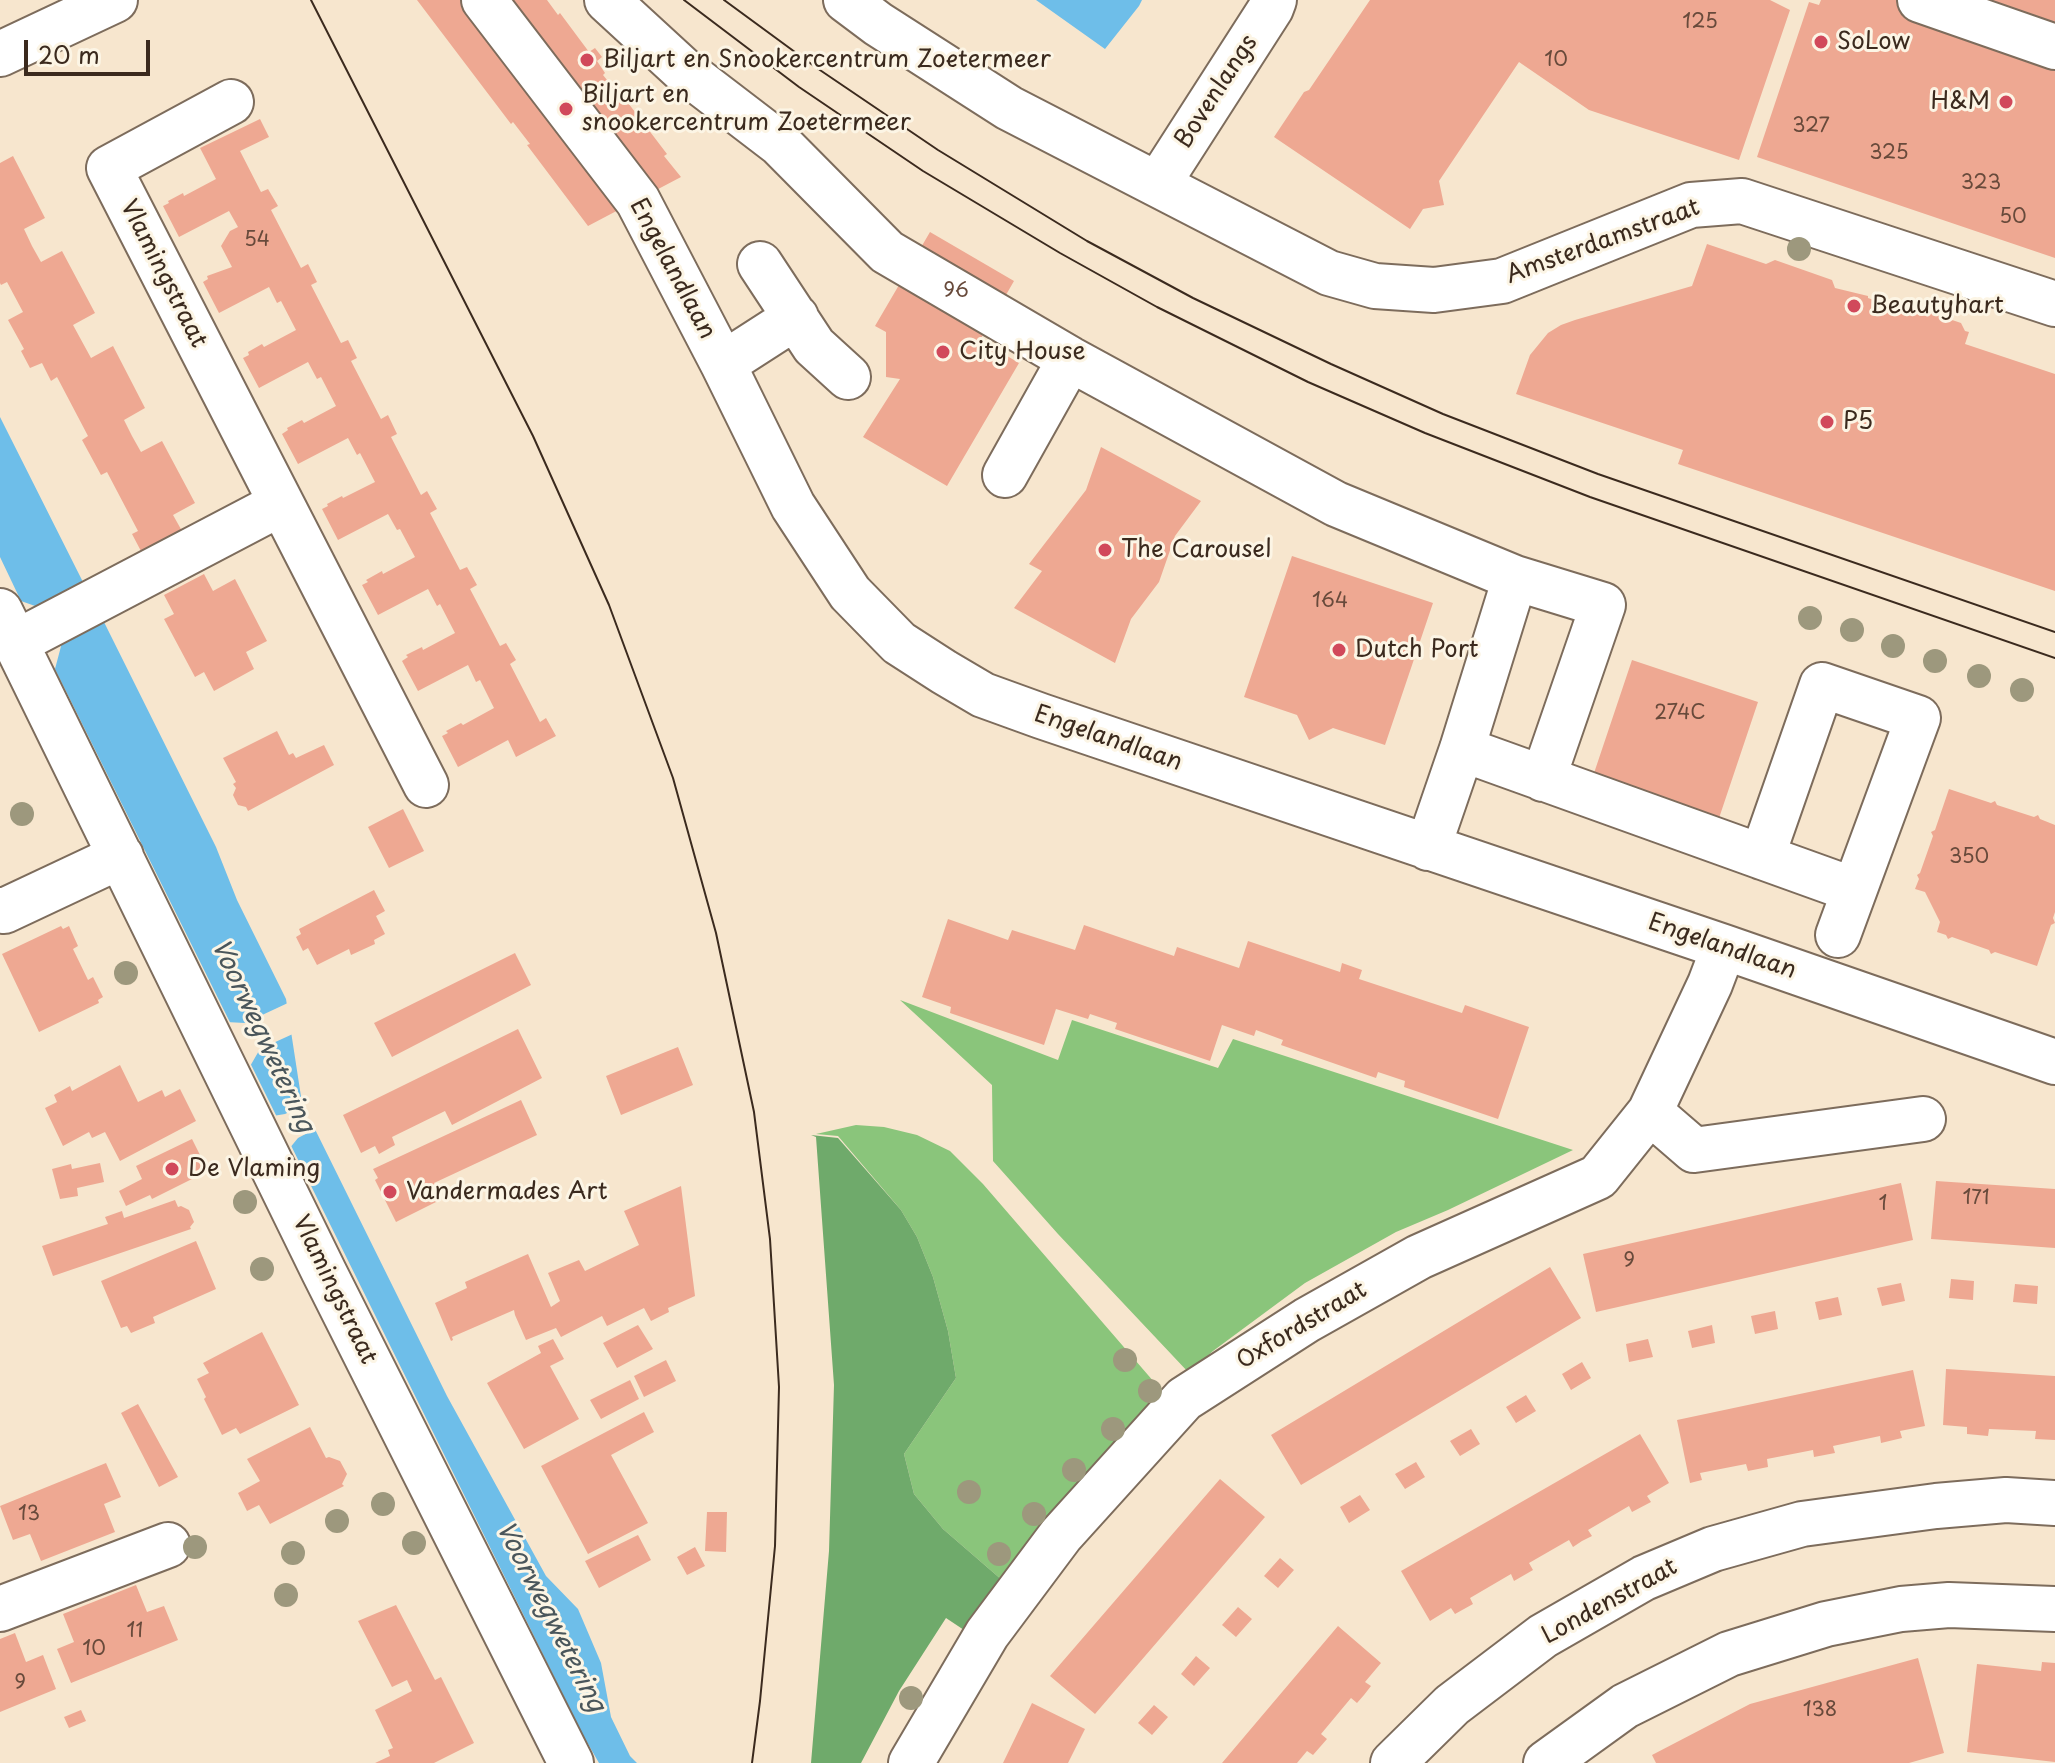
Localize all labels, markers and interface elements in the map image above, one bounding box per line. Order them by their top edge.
house number: 125 [1682,10,1718,34]
scale bar [28,24,154,74]
place label: SoLow [1837,28,1910,56]
street label: Bovenlangs [1170,30,1264,154]
marker: SoLow [1812,33,1830,51]
text: 20 m [38,36,100,72]
place label: Biljart en Snookercentrum Zoetermeer [603,46,1051,74]
house number: 10 [1544,48,1568,72]
marker: Biljart en Snookercentrum Zoetermeer [578,51,596,69]
place label: Biljart en snookercentrum Zoetermeer [582,81,911,137]
place label: H&M [1931,88,1990,116]
marker: H&M [1997,93,2015,111]
marker: Biljart en snookercentrum Zoetermeer [557,100,575,118]
house number: 327 [1792,114,1830,138]
house number: 325 [1869,141,1909,165]
house number: 323 [1961,171,2001,195]
street label: Engelandlaan [623,194,721,344]
street label: Amsterdamstraat [1502,194,1704,290]
street label: Vlamingstraat [113,195,213,353]
house number: 50 [1999,205,2027,229]
house number: 54 [244,228,270,252]
house number: 96 [943,279,969,303]
place label: Beautyhart [1870,292,2004,320]
marker: Beautyhart [1845,297,1863,315]
place label: City House [959,338,1086,366]
marker: City House [934,343,952,361]
place label: P5 [1843,408,1873,436]
marker: P5 [1818,413,1836,431]
place label: The Carousel [1121,536,1271,564]
marker: The Carousel [1096,541,1114,559]
house number: 164 [1312,589,1348,613]
place label: Dutch Port [1355,636,1479,664]
marker: Dutch Port [1330,641,1348,659]
street label: Engelandlaan [1030,700,1186,778]
house number: 274C [1654,701,1706,725]
house number: 350 [1949,845,1989,869]
street label: Engelandlaan [1644,908,1800,986]
water label: Voorwegwetering [204,934,320,1138]
place label: De Vlaming [188,1155,320,1183]
marker: De Vlaming [163,1160,181,1178]
place label: Vandermades Art [406,1178,608,1206]
marker: Vandermades Art [381,1183,399,1201]
house number: 171 [1962,1186,1990,1210]
house number: 1 [1879,1192,1887,1216]
street label: Vlamingstraat [285,1211,383,1369]
house number: 9 [1623,1249,1635,1273]
street label: Oxfordstraat [1232,1276,1372,1376]
house number: 13 [18,1502,40,1526]
water label: Voorwegwetering [489,1517,611,1717]
street label: Londenstraat [1537,1553,1683,1651]
house number: 11 [127,1619,143,1643]
house number: 10 [82,1637,106,1661]
house number: 9 [14,1671,26,1695]
house number: 138 [1803,1698,1837,1722]

